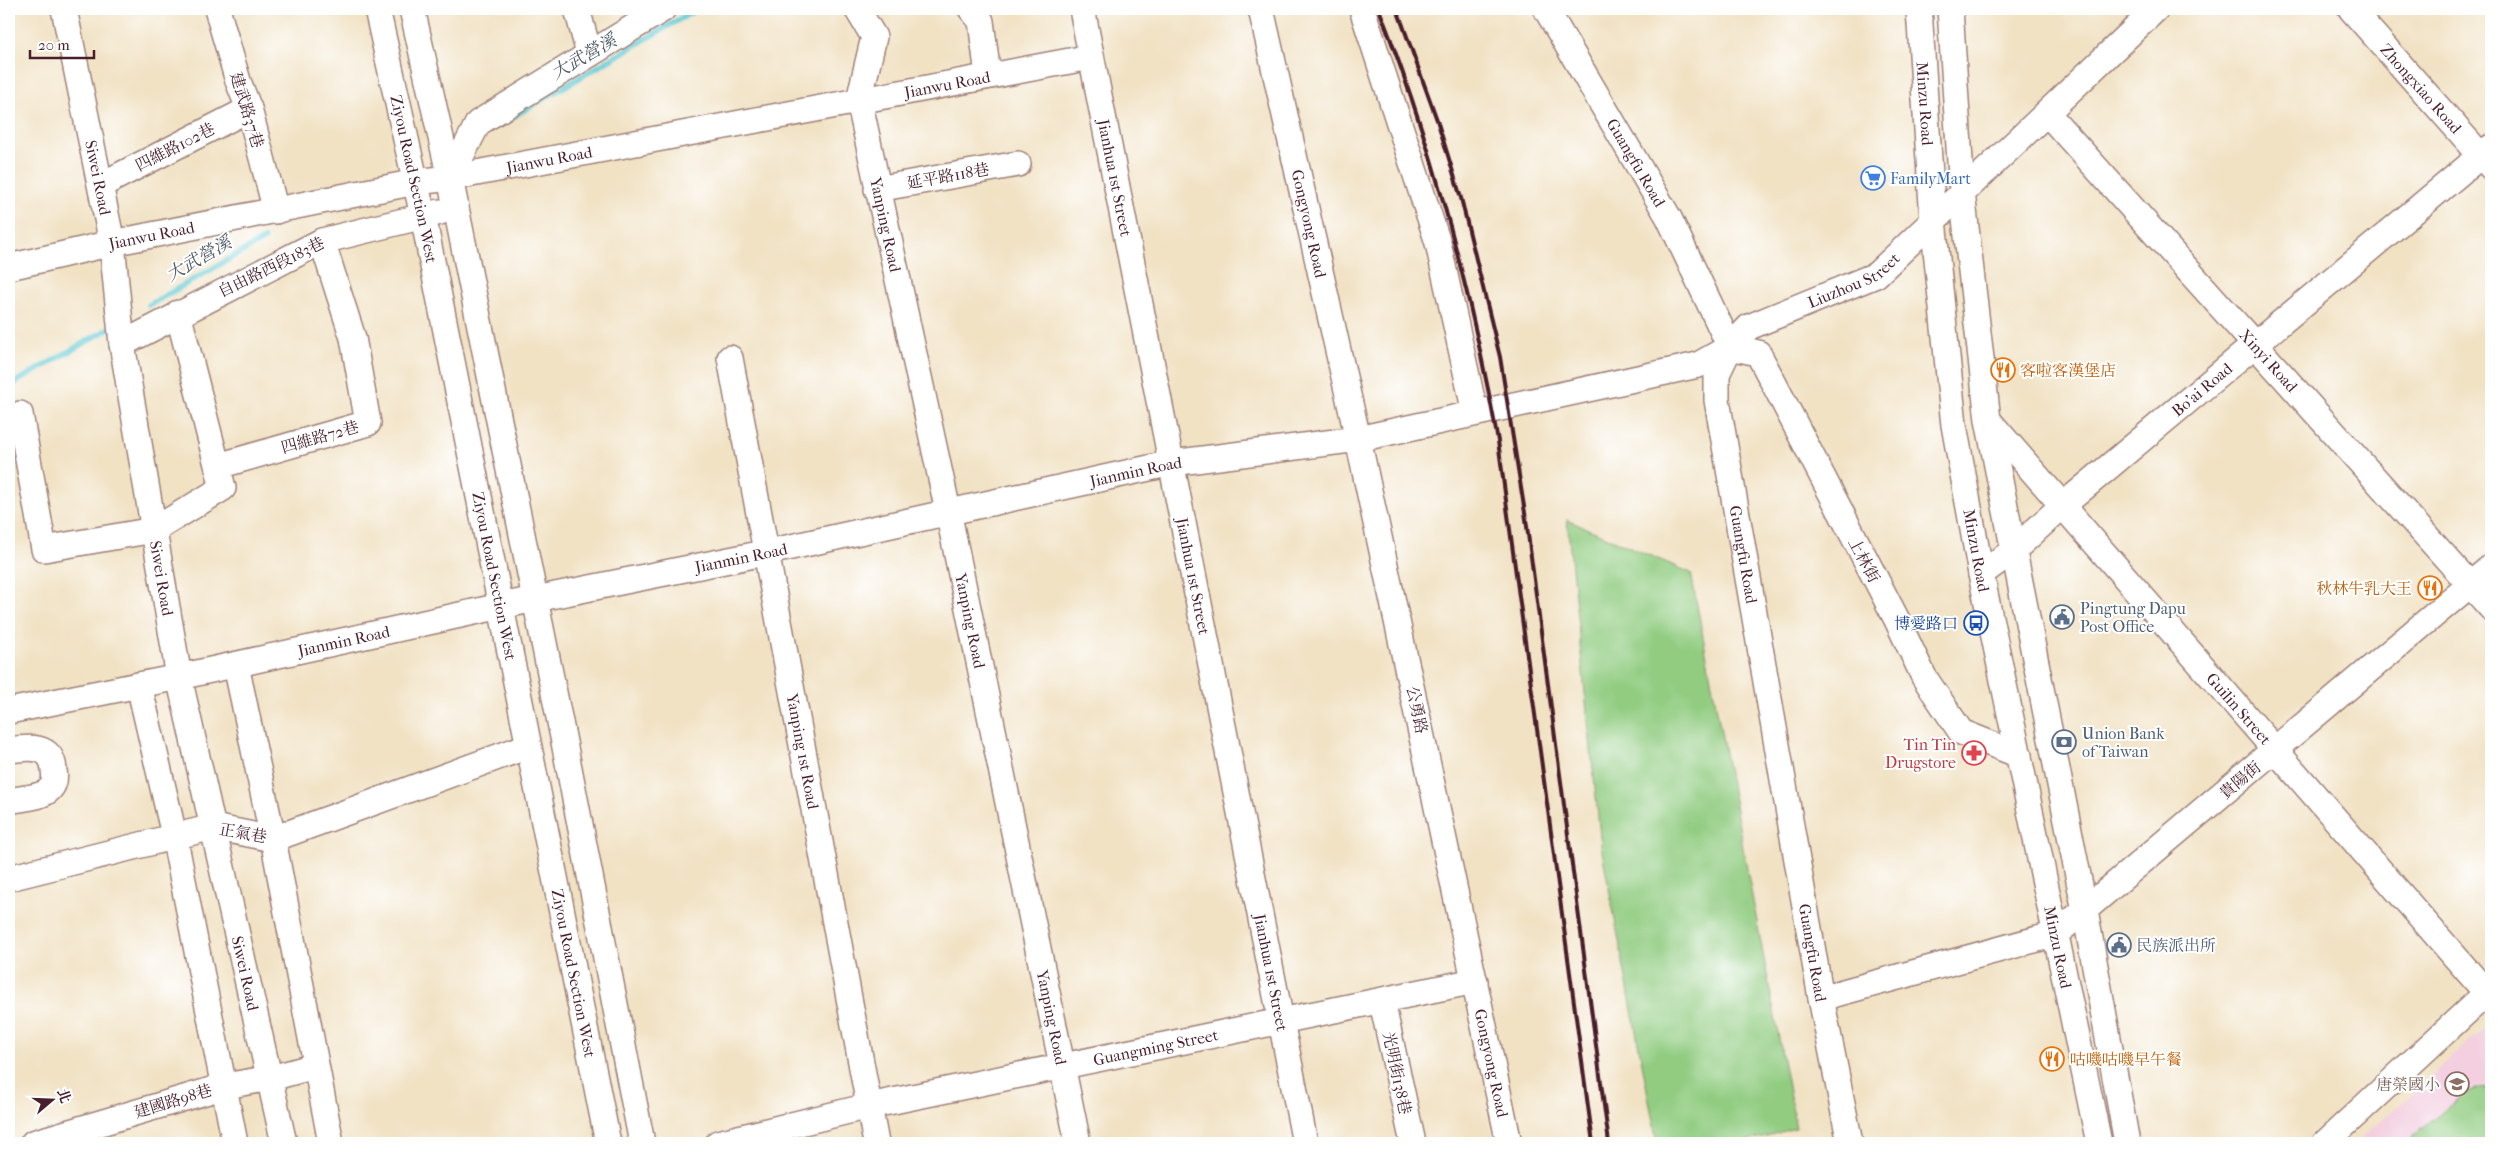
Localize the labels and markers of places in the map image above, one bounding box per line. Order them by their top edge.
supermarket icon: FamilyMart [1860,165,1886,191]
place label: FamilyMart [1890,169,1971,188]
restaurant icon: 客啦客漢堡店 [1990,357,2016,383]
place label: 客啦客漢堡店 [2020,361,2116,380]
restaurant icon: 秋林牛乳大王 [2417,575,2443,601]
place label: 秋林牛乳大王 [2316,579,2412,598]
place label: Pingtung Dapu Post Office [2080,599,2186,636]
public building icon: Pingtung Dapu Post Office [2049,604,2075,630]
bus stop icon: 博愛路口 [1963,610,1989,636]
place label: 博愛路口 [1894,614,1958,633]
place label: Union Bank of Taiwan [2082,724,2165,761]
bank icon: Union Bank of Taiwan [2051,729,2077,755]
place label: Tin Tin Drugstore [1885,735,1957,772]
pharmacy icon: Tin Tin Drugstore [1961,740,1987,766]
public building icon: 民族派出所 [2106,932,2132,958]
place label: 民族派出所 [2136,936,2216,955]
restaurant icon: 咕嘰咕嘰早午餐 [2039,1046,2065,1072]
place label: 咕嘰咕嘰早午餐 [2070,1050,2182,1069]
school or university icon: 唐榮國小 [2444,1071,2470,1097]
place label: 唐榮國小 [2376,1075,2440,1094]

